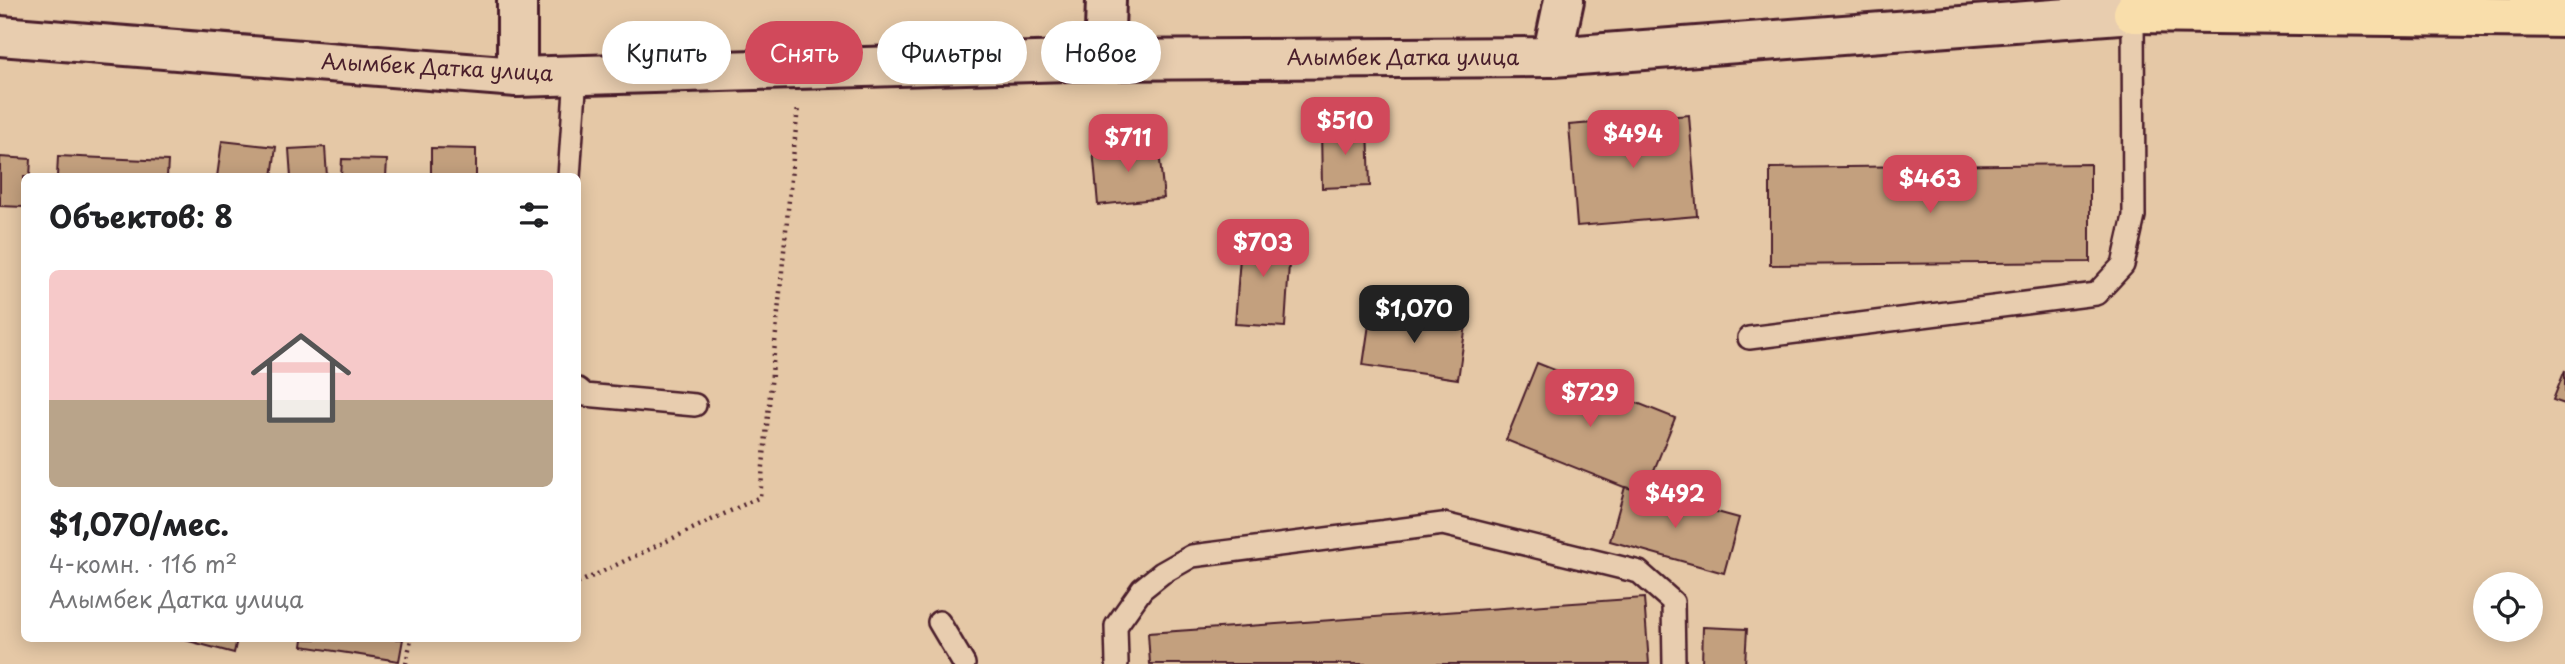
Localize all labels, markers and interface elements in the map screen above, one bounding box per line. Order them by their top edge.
chip: Купить [602,21,731,84]
chip: Снять [745,21,863,84]
chip: Фильтры [877,21,1027,84]
chip: Новое [1041,21,1161,84]
street label: Алымбек Датка улица [1287,40,1520,72]
street label: Алымбек Датка улица [320,44,555,88]
pin: $510 [1304,97,1386,157]
text: $510 [1317,102,1373,137]
pin: $494 [1592,110,1674,170]
pin: $711 [1087,114,1169,174]
text: $494 [1603,115,1663,150]
text: $711 [1105,119,1151,154]
pin: $463 [1889,156,1971,215]
text: $463 [1899,160,1961,195]
text: Объектов: 8 [49,193,233,238]
icon: filters [515,196,553,234]
pin: $703 [1222,219,1304,279]
text: $703 [1233,224,1293,259]
pin: $1,070 [1357,286,1471,345]
text: $1,070 [1375,290,1453,325]
icon: home [238,315,364,441]
pin: $729 [1549,370,1631,429]
text: $729 [1561,374,1619,409]
pin: $492 [1634,470,1716,530]
text: $492 [1645,475,1705,510]
text: $1,070/мес. [49,501,229,546]
text: 4-комн. · 116 m² [49,546,237,581]
map controls [2473,572,2543,642]
button: locate [2473,572,2543,642]
text: Алымбек Датка улица [49,581,303,616]

